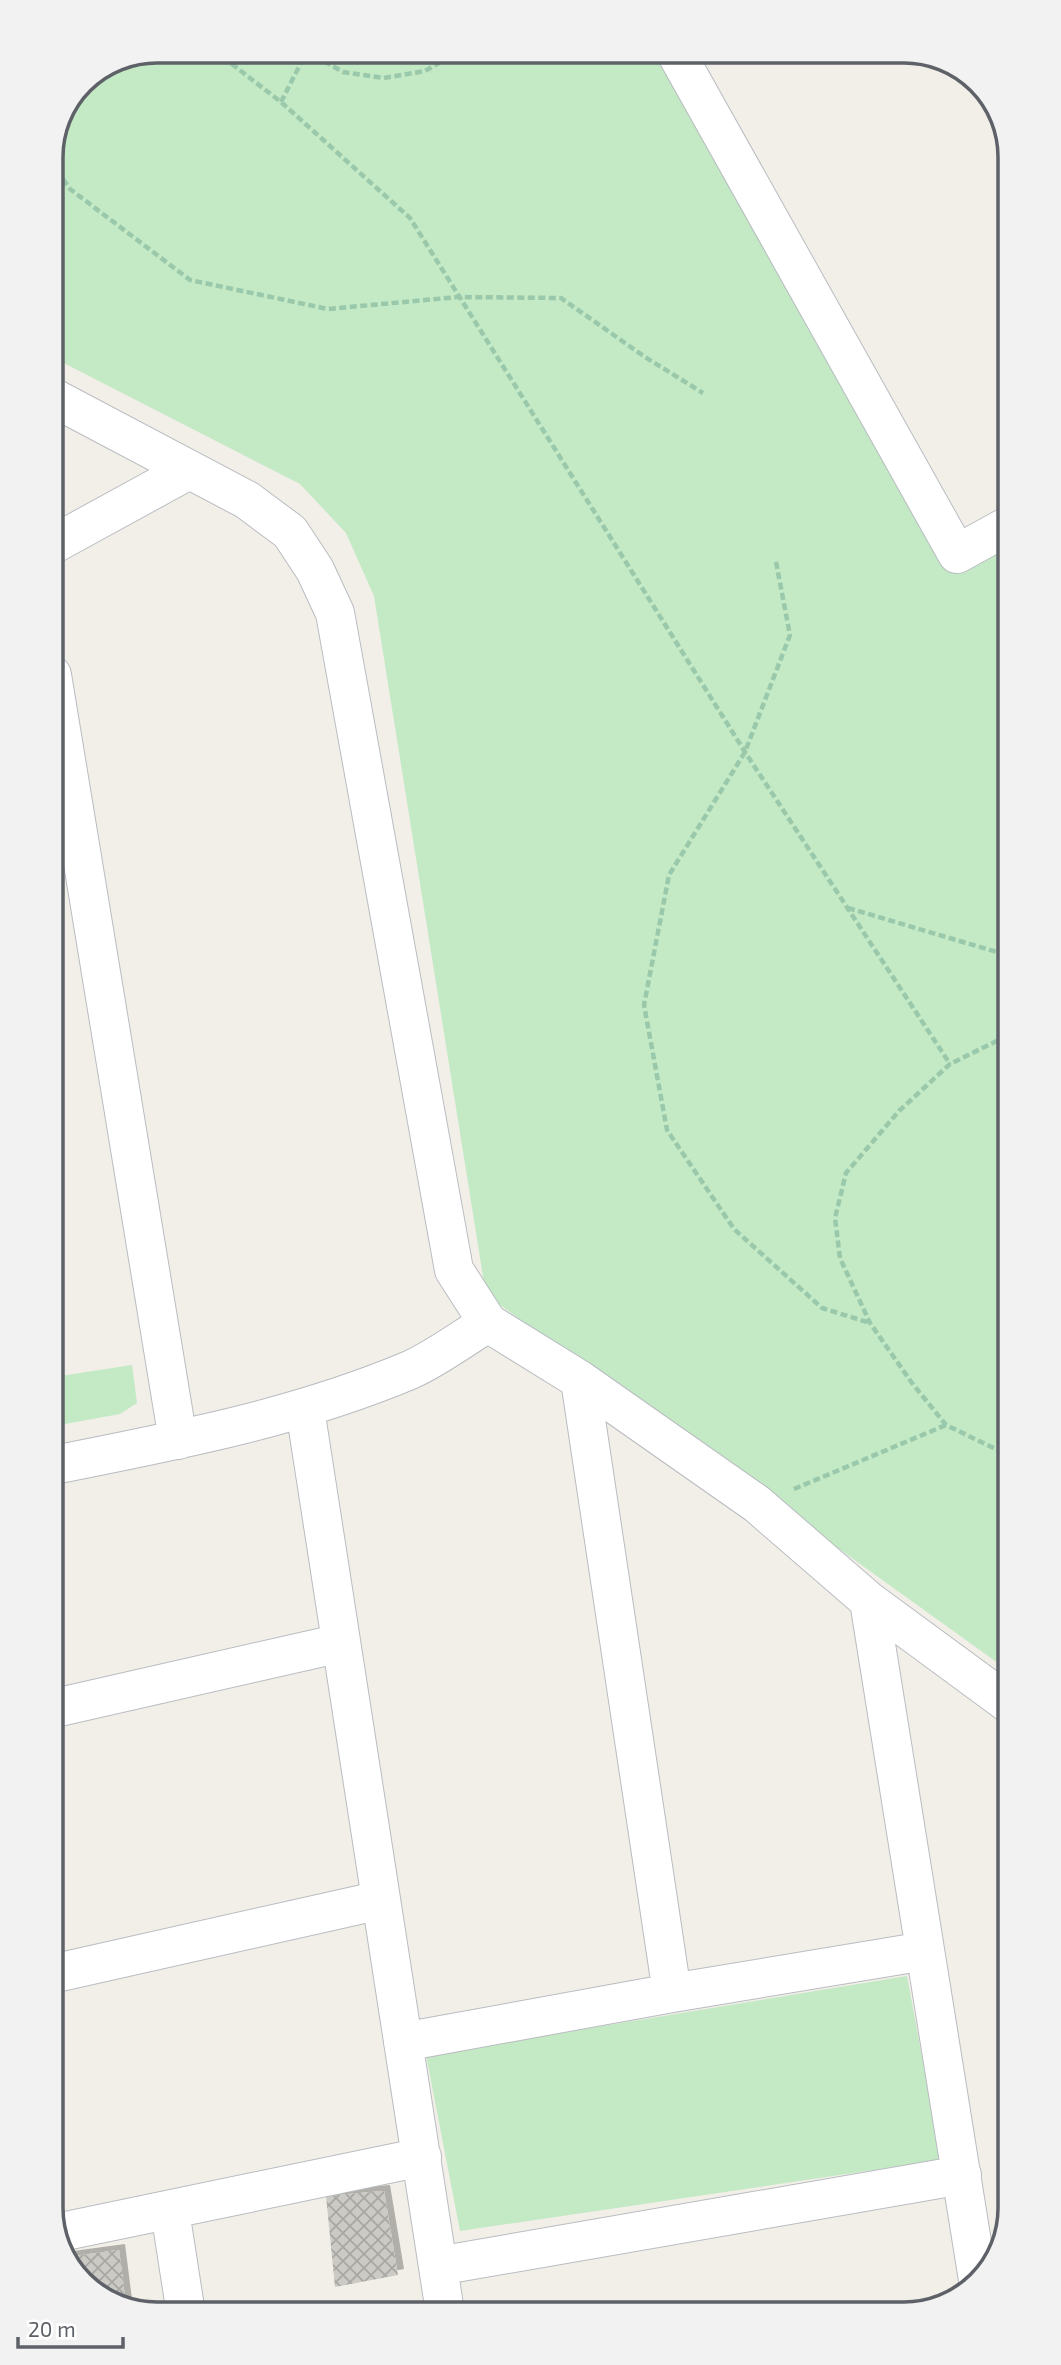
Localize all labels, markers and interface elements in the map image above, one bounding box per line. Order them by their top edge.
scale bar [18,2306,122,2350]
text: 20 m [28,2316,76,2341]

